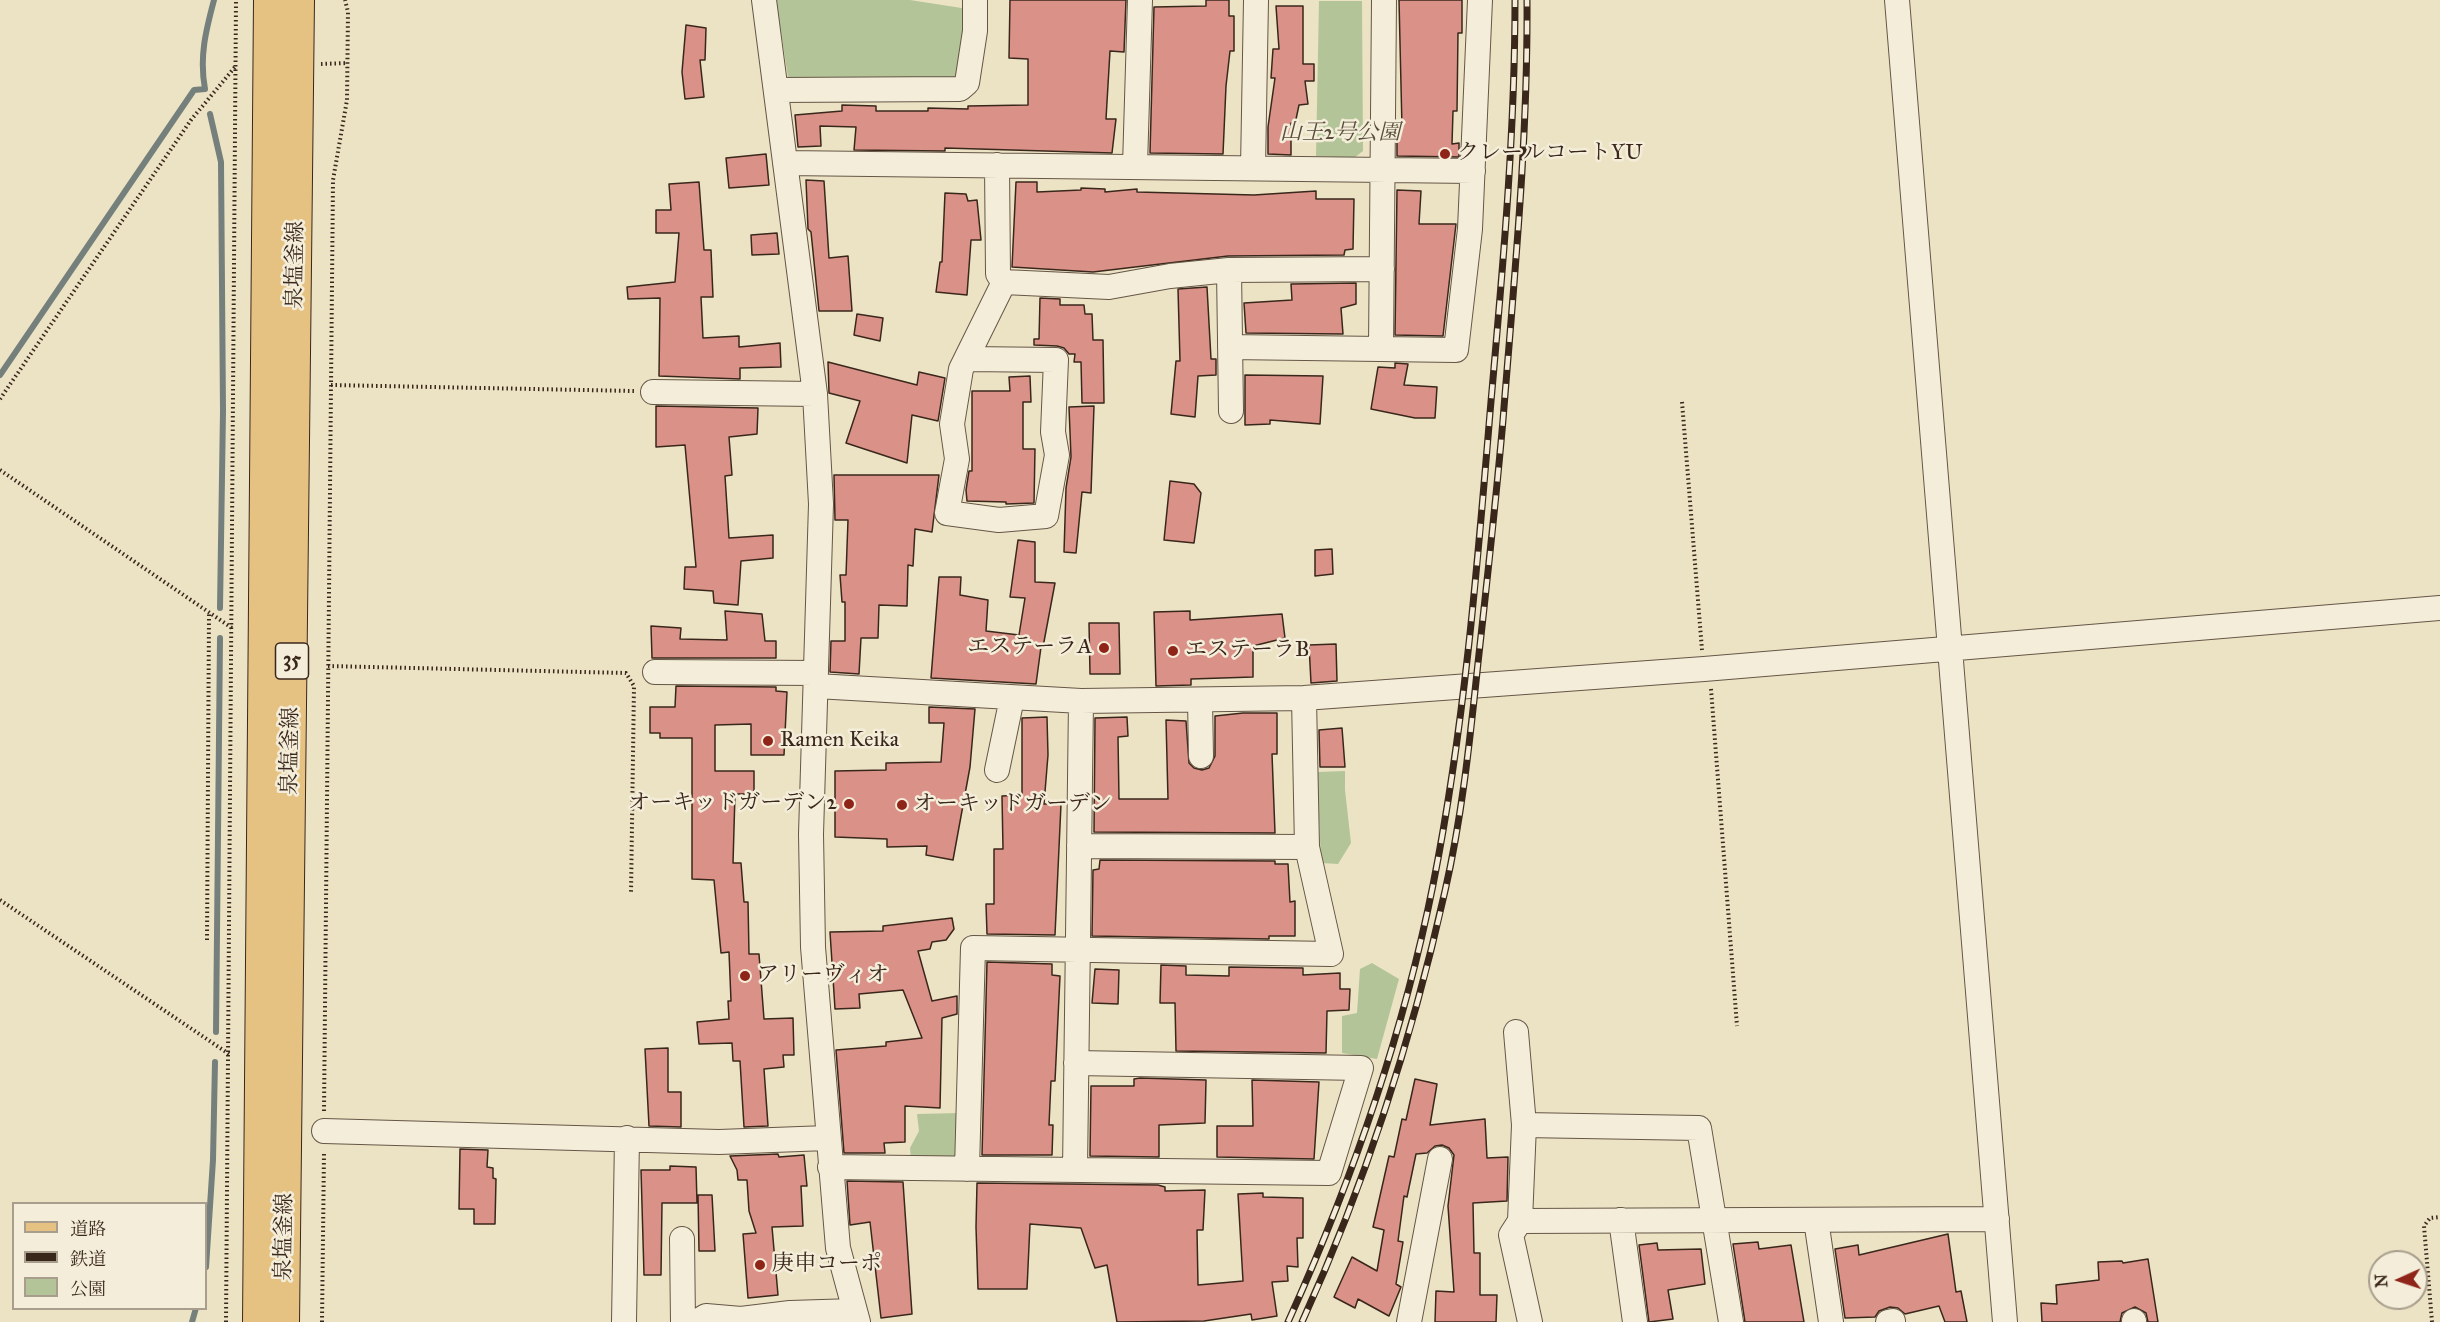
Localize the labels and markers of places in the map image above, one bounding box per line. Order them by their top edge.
place label: クレールコートYU [1457,141,1643,167]
marker: クレールコートYU [1438,147,1452,161]
place label: エステーラA [967,635,1092,661]
place label: エステーラB [1185,638,1310,664]
marker: エステーラA [1097,641,1111,655]
marker: エステーラB [1166,644,1180,658]
place label: Ramen Keika [780,728,899,754]
marker: Ramen Keika [761,734,775,748]
place label: オーキッドガーデン2 [628,791,837,817]
place label: オーキッドガーデン [914,792,1112,818]
marker: オーキッドガーデン2 [842,797,856,811]
marker: オーキッドガーデン [895,798,909,812]
place label: アリーヴィオ [757,963,889,989]
marker: アリーヴィオ [738,969,752,983]
place label: 庚申コーポ [772,1252,882,1278]
marker: 庚申コーポ [753,1258,767,1272]

